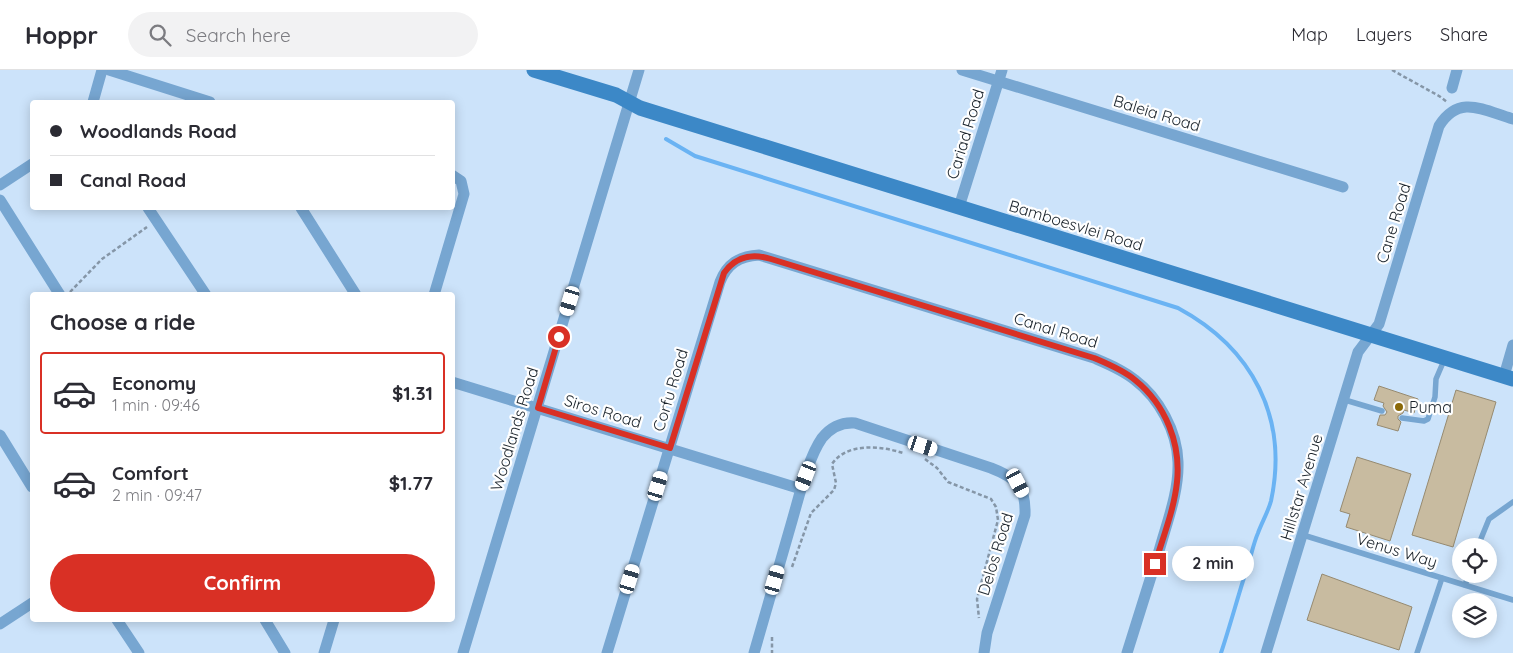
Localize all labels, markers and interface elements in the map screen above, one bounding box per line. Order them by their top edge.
search box [128,12,478,57]
text: Hoppr [25,20,98,50]
icon: search [146,21,174,49]
text: Search here [186,23,291,47]
text: Map [1291,23,1328,46]
text: Layers [1356,23,1412,46]
text: Share [1440,23,1488,46]
street label: Cariad Road [942,87,988,181]
street label: Baleia Road [1111,90,1203,136]
text: Woodlands Road [80,119,237,143]
text: Canal Road [80,168,186,192]
street label: Cane Road [1371,181,1415,265]
street label: Bamboesvlei Road [1007,195,1145,255]
car [558,284,581,318]
text: Choose a ride [50,308,195,336]
street label: Canal Road [1012,308,1100,352]
route start [548,326,570,348]
street label: Corfu Road [648,346,692,434]
street label: Woodlands Road [486,365,542,493]
icon: car [52,371,97,416]
text: Economy [112,371,196,395]
text: $1.31 [392,381,433,405]
street label: Siros Road [562,390,644,432]
text: 1 min · 09:46 [112,395,200,415]
place label: Puma [1409,397,1452,417]
marker: Puma [1393,401,1405,413]
street label: Hillstar Avenue [1275,431,1327,543]
car [906,434,939,458]
car [793,459,818,493]
icon: car [52,461,97,506]
text: Comfort [112,461,189,485]
car [1004,466,1031,500]
car [646,469,669,503]
text: $1.77 [389,471,433,495]
text: 2 min · 09:47 [112,485,202,505]
street label: Delos Road [973,510,1017,598]
street label: Venus Way [1354,528,1440,572]
map controls [1452,538,1497,638]
button: locate [1452,538,1497,583]
callout: 2 min [1172,546,1255,582]
route end [1144,553,1166,575]
text: 2 min [1192,553,1234,573]
button: Confirm [50,554,435,612]
car [618,562,641,596]
car [763,564,786,596]
button: layers [1452,593,1497,638]

